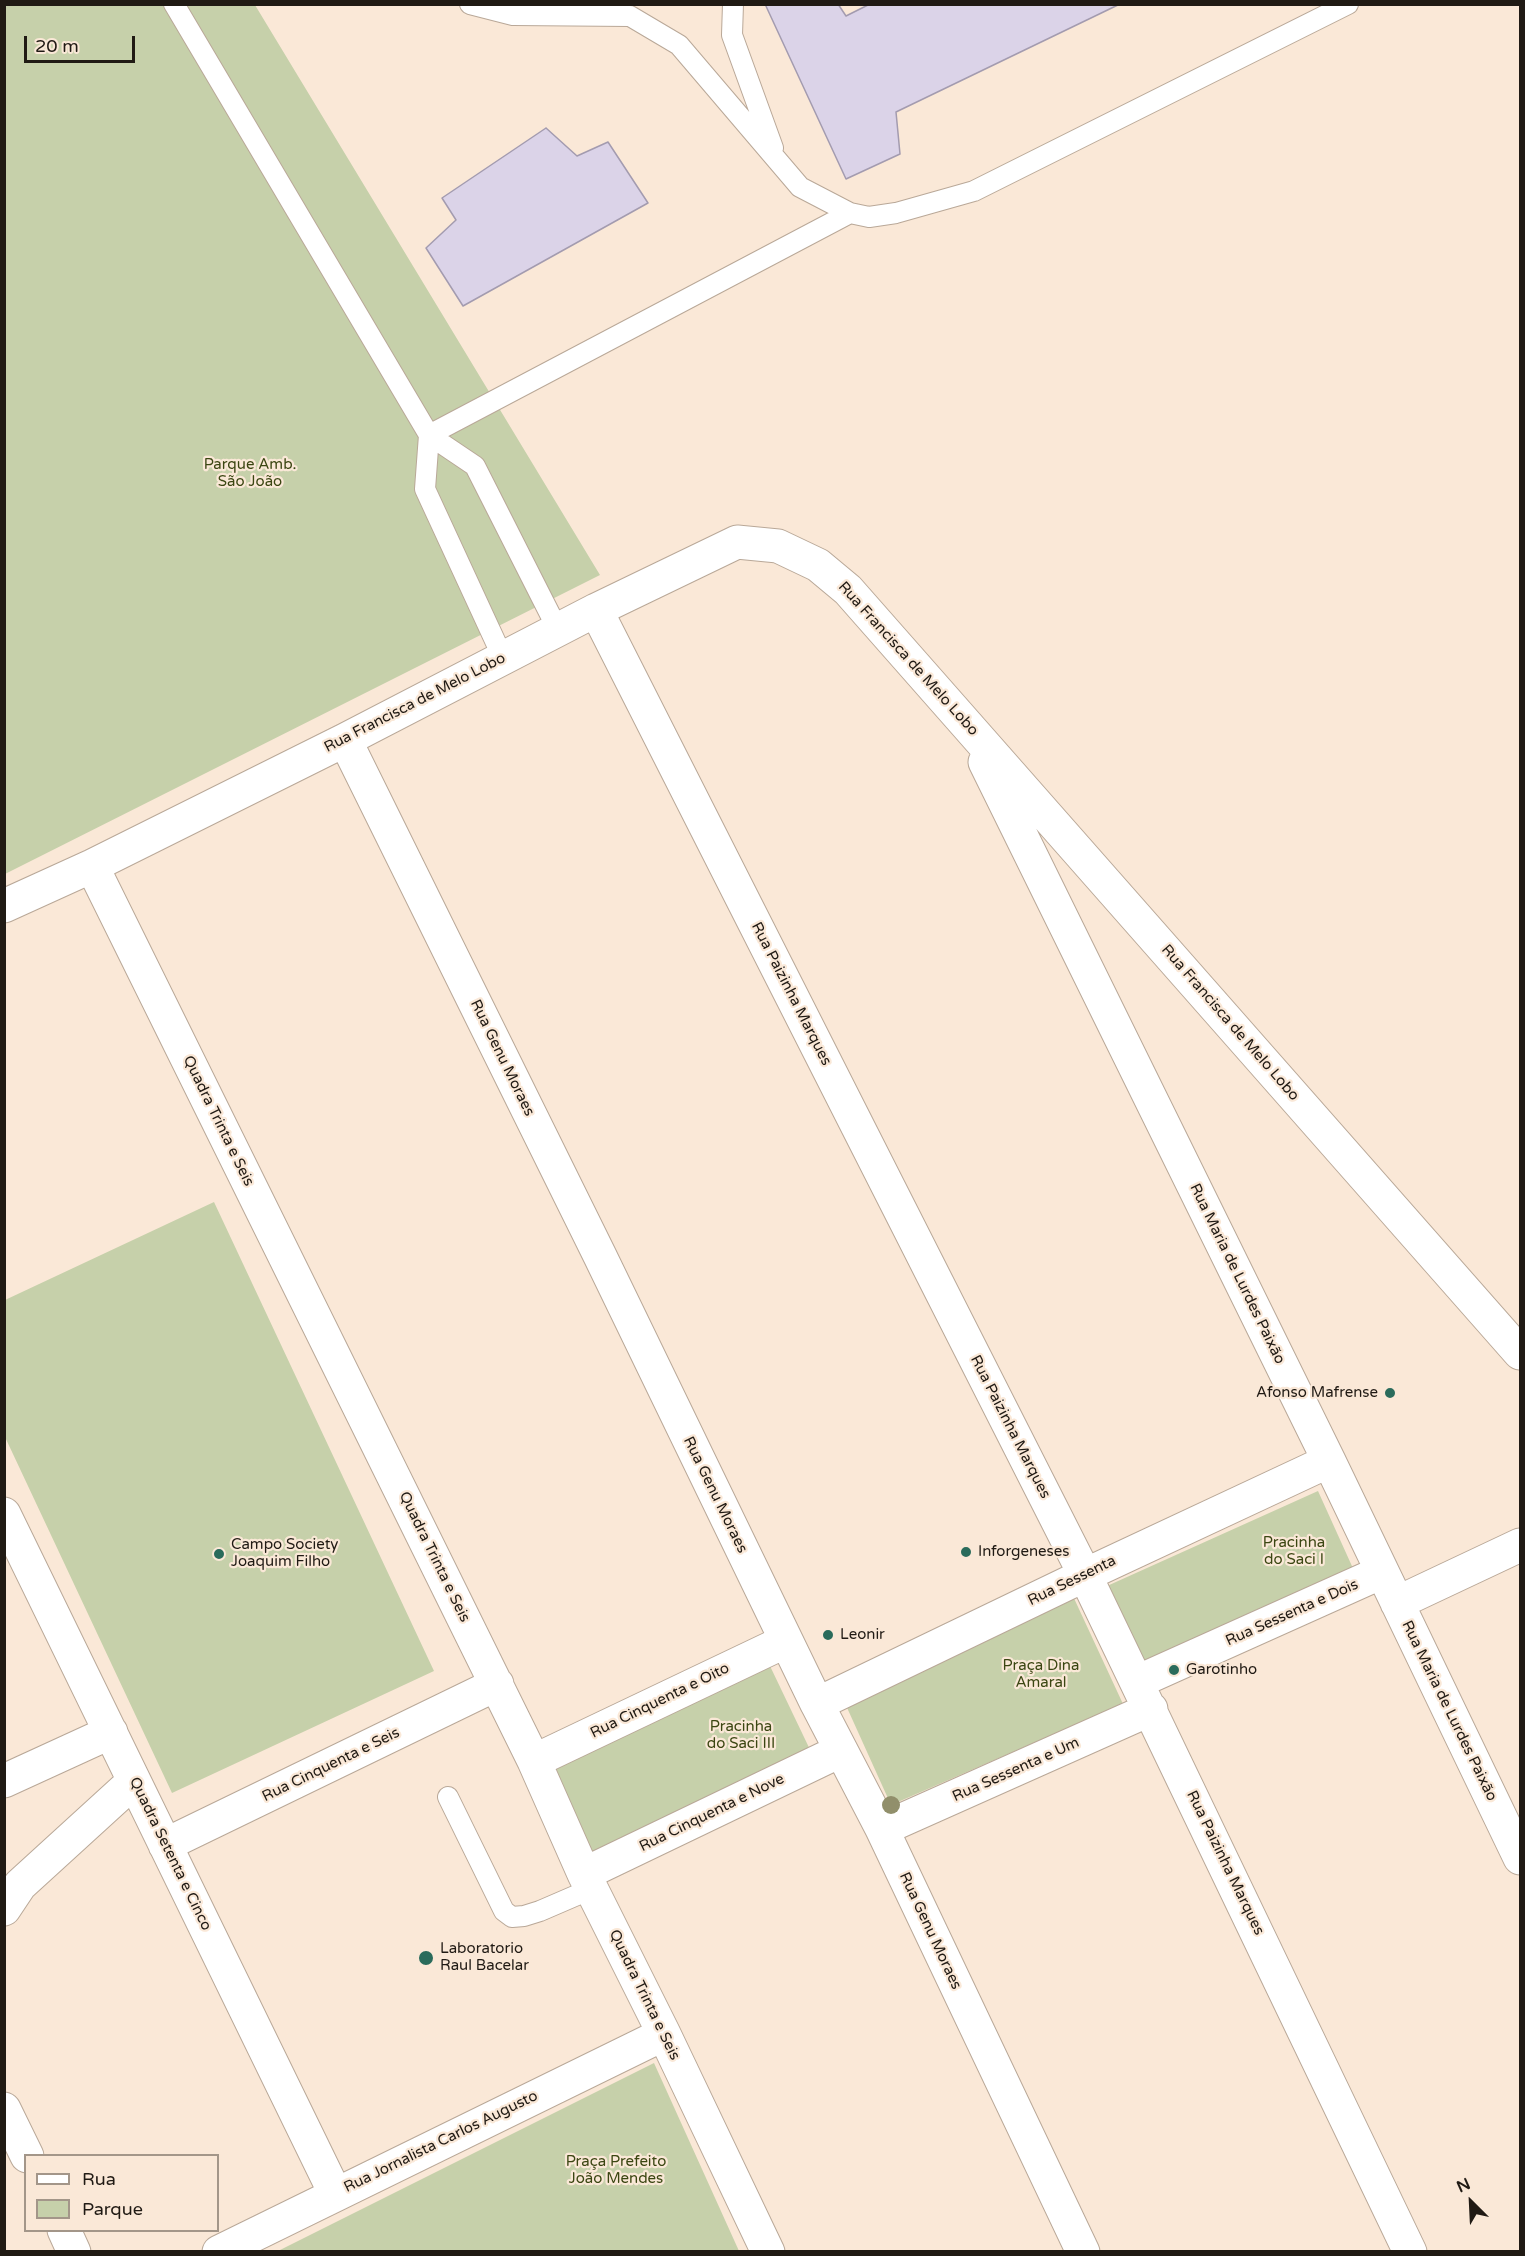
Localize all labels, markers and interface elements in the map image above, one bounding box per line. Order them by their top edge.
scale bar [27,24,138,62]
text: 20 m [35,35,79,57]
park label: Parque Amb. São João [204,456,296,491]
street label: Rua Francisca de Melo Lobo [834,578,982,740]
street label: Rua Francisca de Melo Lobo [321,649,509,757]
street label: Rua Paizinha Marques [747,919,835,1069]
street label: Rua Francisca de Melo Lobo [1157,941,1303,1105]
street label: Rua Genu Moraes [466,997,538,1119]
street label: Quadra Trinta e Seis [179,1053,257,1189]
street label: Rua Maria de Lurdes Paixão [1185,1181,1289,1367]
street label: Rua Paizinha Marques [966,1352,1054,1502]
place label: Afonso Mafrense [1256,1384,1378,1402]
marker: Afonso Mafrense [1383,1386,1397,1400]
street label: Rua Genu Moraes [679,1434,751,1556]
street label: Quadra Trinta e Seis [395,1489,473,1625]
park label: Pracinha do Saci I [1263,1534,1325,1569]
place label: Campo Society Joaquim Filho [231,1536,338,1571]
place label: Inforgeneses [978,1543,1069,1561]
marker: Inforgeneses [959,1545,973,1559]
marker: Campo Society Joaquim Filho [212,1547,226,1561]
street label: Rua Sessenta [1025,1552,1119,1610]
street label: Rua Sessenta e Dois [1223,1576,1361,1650]
street label: Rua Maria de Lurdes Paixão [1397,1618,1501,1804]
place label: Leonir [840,1626,885,1644]
marker: Leonir [821,1628,835,1642]
park label: Praça Dina Amaral [1003,1657,1079,1692]
street label: Rua Cinquenta e Oito [588,1659,732,1743]
place label: Garotinho [1186,1661,1257,1679]
marker: Garotinho [1167,1663,1181,1677]
park label: Pracinha do Saci III [707,1718,775,1753]
street label: Rua Cinquenta e Seis [259,1724,403,1806]
street label: Rua Sessenta e Um [950,1734,1082,1806]
street label: Rua Cinquenta e Nove [637,1770,787,1856]
street label: Quadra Setenta e Cinco [125,1774,215,1934]
street label: Rua Paizinha Marques [1182,1788,1268,1938]
street label: Rua Genu Moraes [895,1869,965,1993]
street label: Quadra Trinta e Seis [605,1927,683,2063]
place label: Laboratorio Raul Bacelar [440,1940,529,1975]
marker: Laboratorio Raul Bacelar [417,1949,435,1967]
street label: Rua Jornalista Carlos Augusto [341,2087,541,2197]
park label: Praça Prefeito João Mendes [566,2153,666,2188]
legend [24,2154,219,2232]
text: Rua [82,2168,116,2190]
north arrow [1441,2172,1501,2232]
text: N [1454,2174,1474,2197]
text: Parque [82,2198,143,2220]

